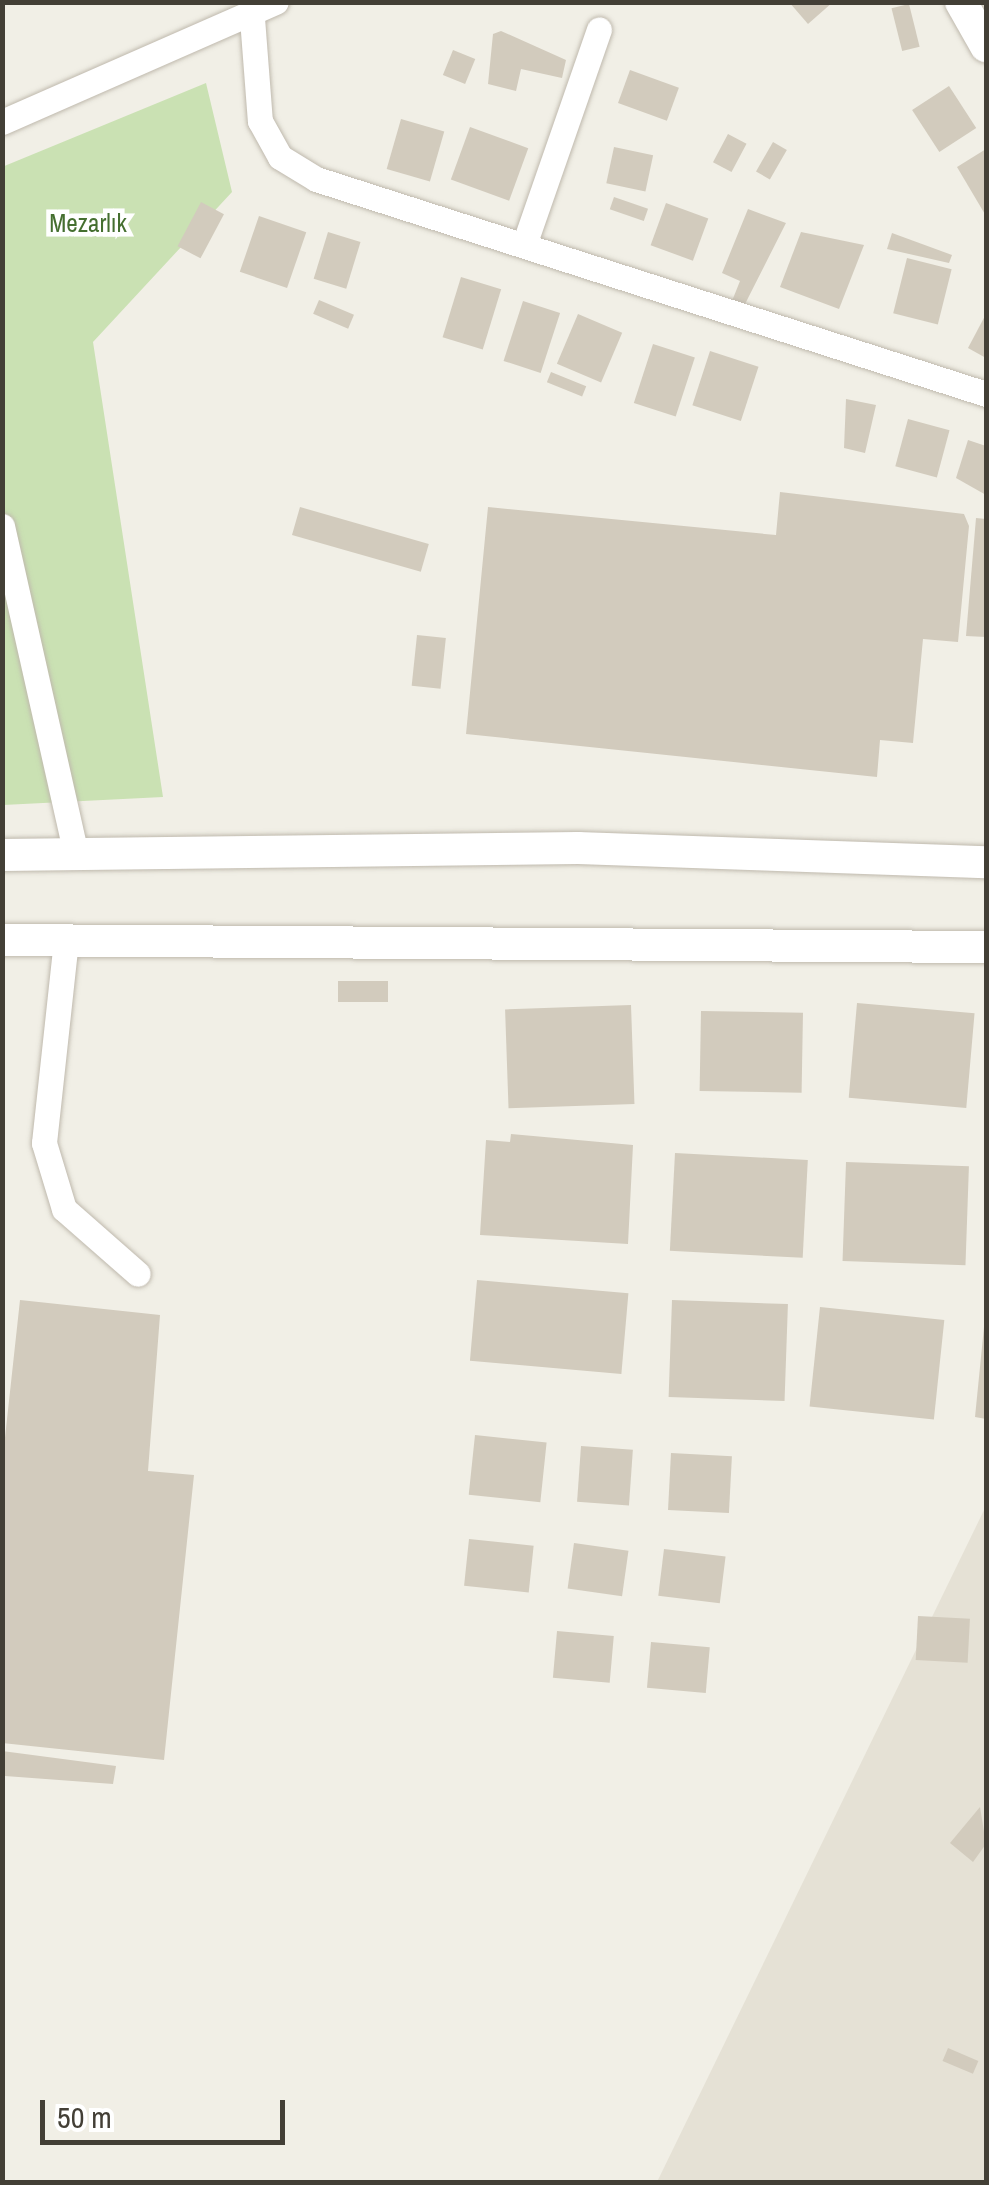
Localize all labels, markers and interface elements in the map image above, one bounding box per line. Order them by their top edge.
park label: Mezarlık [49,208,127,238]
scale bar [45,2080,290,2142]
text: 50 m [57,2097,112,2137]

